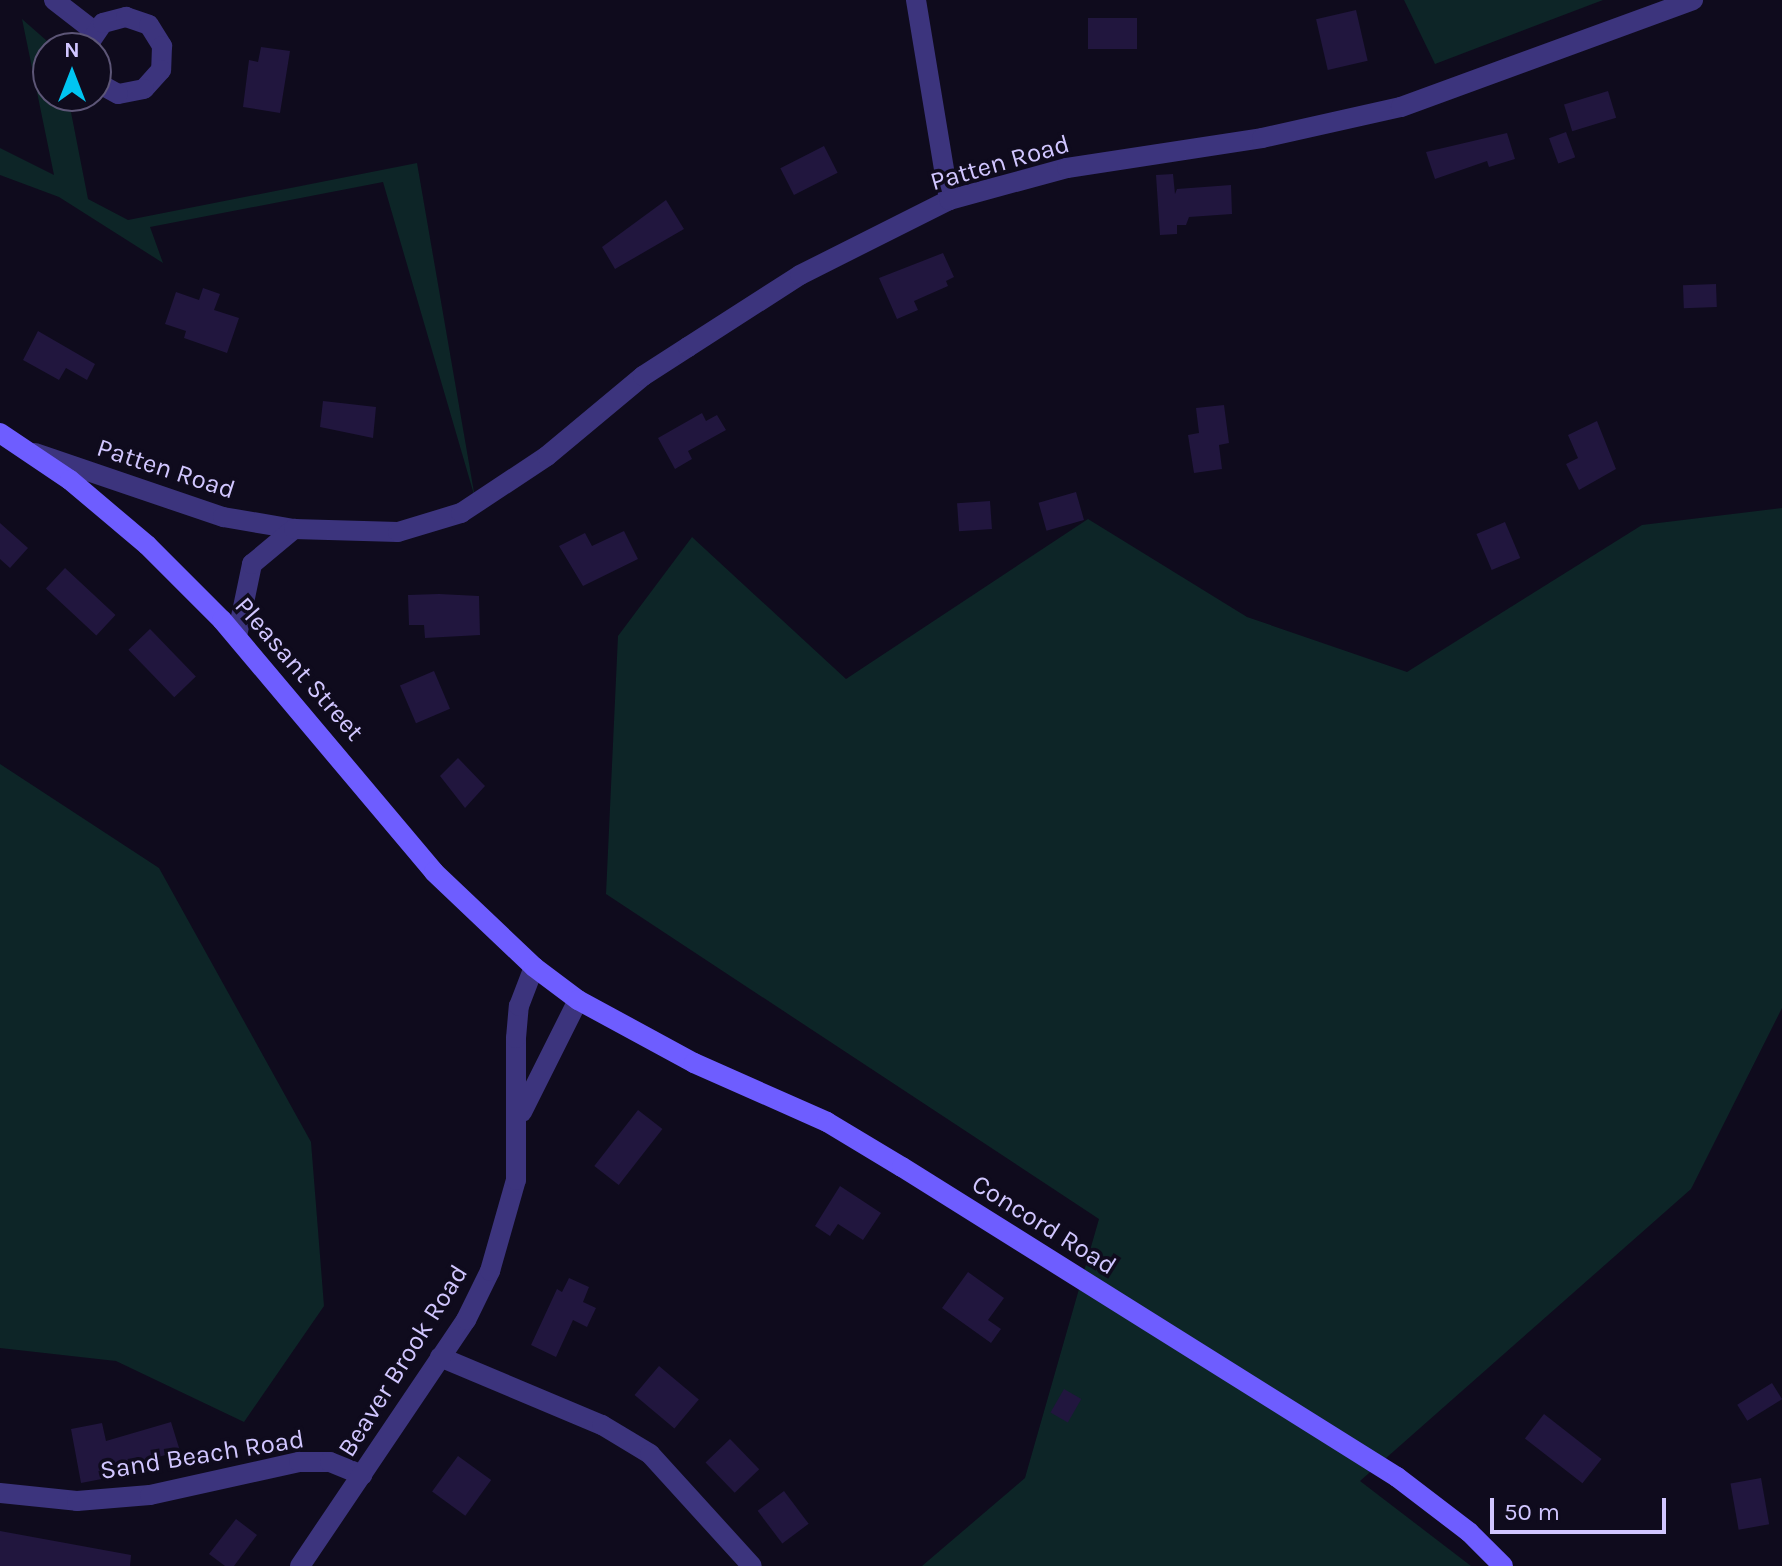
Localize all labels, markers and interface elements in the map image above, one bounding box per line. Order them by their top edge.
north arrow [32,32,112,112]
text: N [64,37,80,63]
street label: Patten Road [927,128,1073,198]
street label: Patten Road [93,432,239,506]
street label: Pleasant Street [228,591,370,747]
street label: Concord Road [966,1168,1122,1282]
street label: Beaver Brook Road [331,1259,475,1463]
street label: Sand Beach Road [98,1423,306,1487]
scale bar [1494,1482,1670,1532]
text: 50 m [1504,1498,1560,1526]

